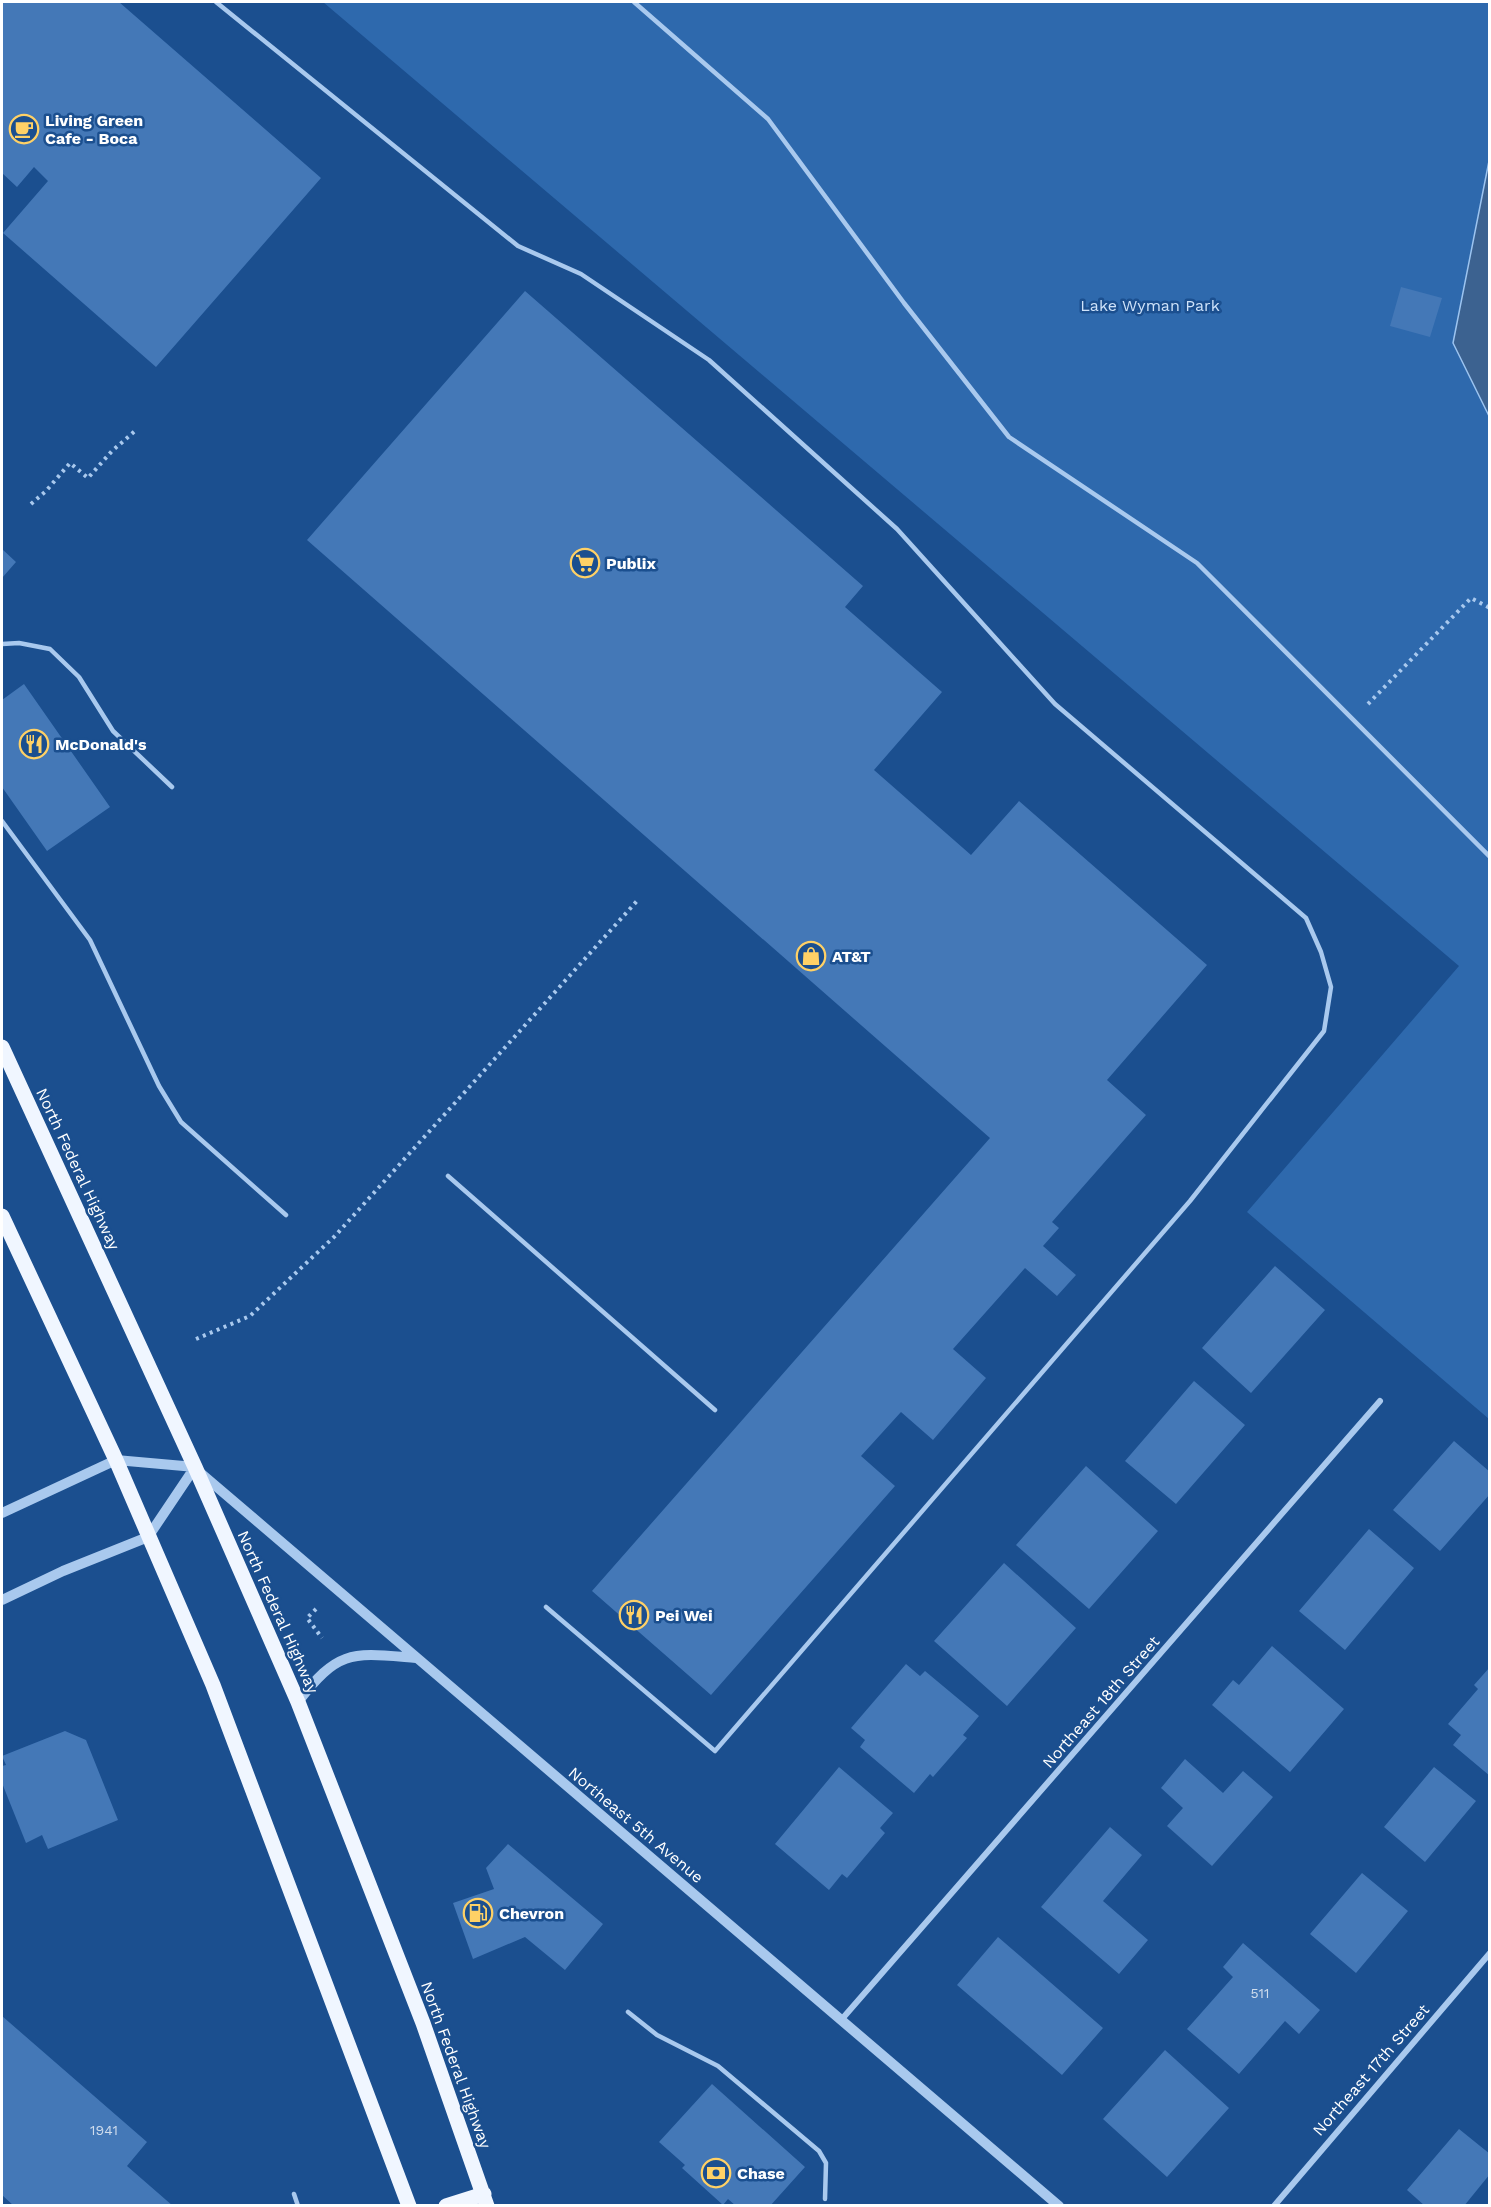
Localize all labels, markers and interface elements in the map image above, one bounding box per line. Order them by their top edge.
place label: Living Green Cafe - Boca [45,111,143,148]
cafe icon: Living Green Cafe - Boca [8,113,40,145]
park label: Lake Wyman Park [1080,296,1220,315]
supermarket icon: Publix [569,547,601,579]
place label: Publix [606,554,657,573]
restaurant icon: McDonald's [18,728,50,760]
place label: McDonald's [55,735,147,754]
shop icon: AT&T [795,940,827,972]
place label: AT&T [832,947,871,966]
street label: North Federal Highway [32,1085,124,1254]
street label: North Federal Highway [233,1528,323,1697]
restaurant icon: Pei Wei [618,1599,650,1631]
place label: Pei Wei [655,1606,713,1625]
street label: Northeast 18th Street [1038,1632,1164,1772]
street label: Northeast 5th Avenue [565,1763,707,1887]
fuel station icon: Chevron [462,1897,494,1929]
place label: Chevron [499,1904,564,1923]
street label: North Federal Highway [417,1979,495,2152]
house number: 511 [1250,1985,1270,2001]
street label: Northeast 17th Street [1309,2000,1433,2140]
house number: 1941 [90,2122,118,2138]
bank icon: Chase [700,2157,732,2189]
place label: Chase [737,2164,785,2183]

